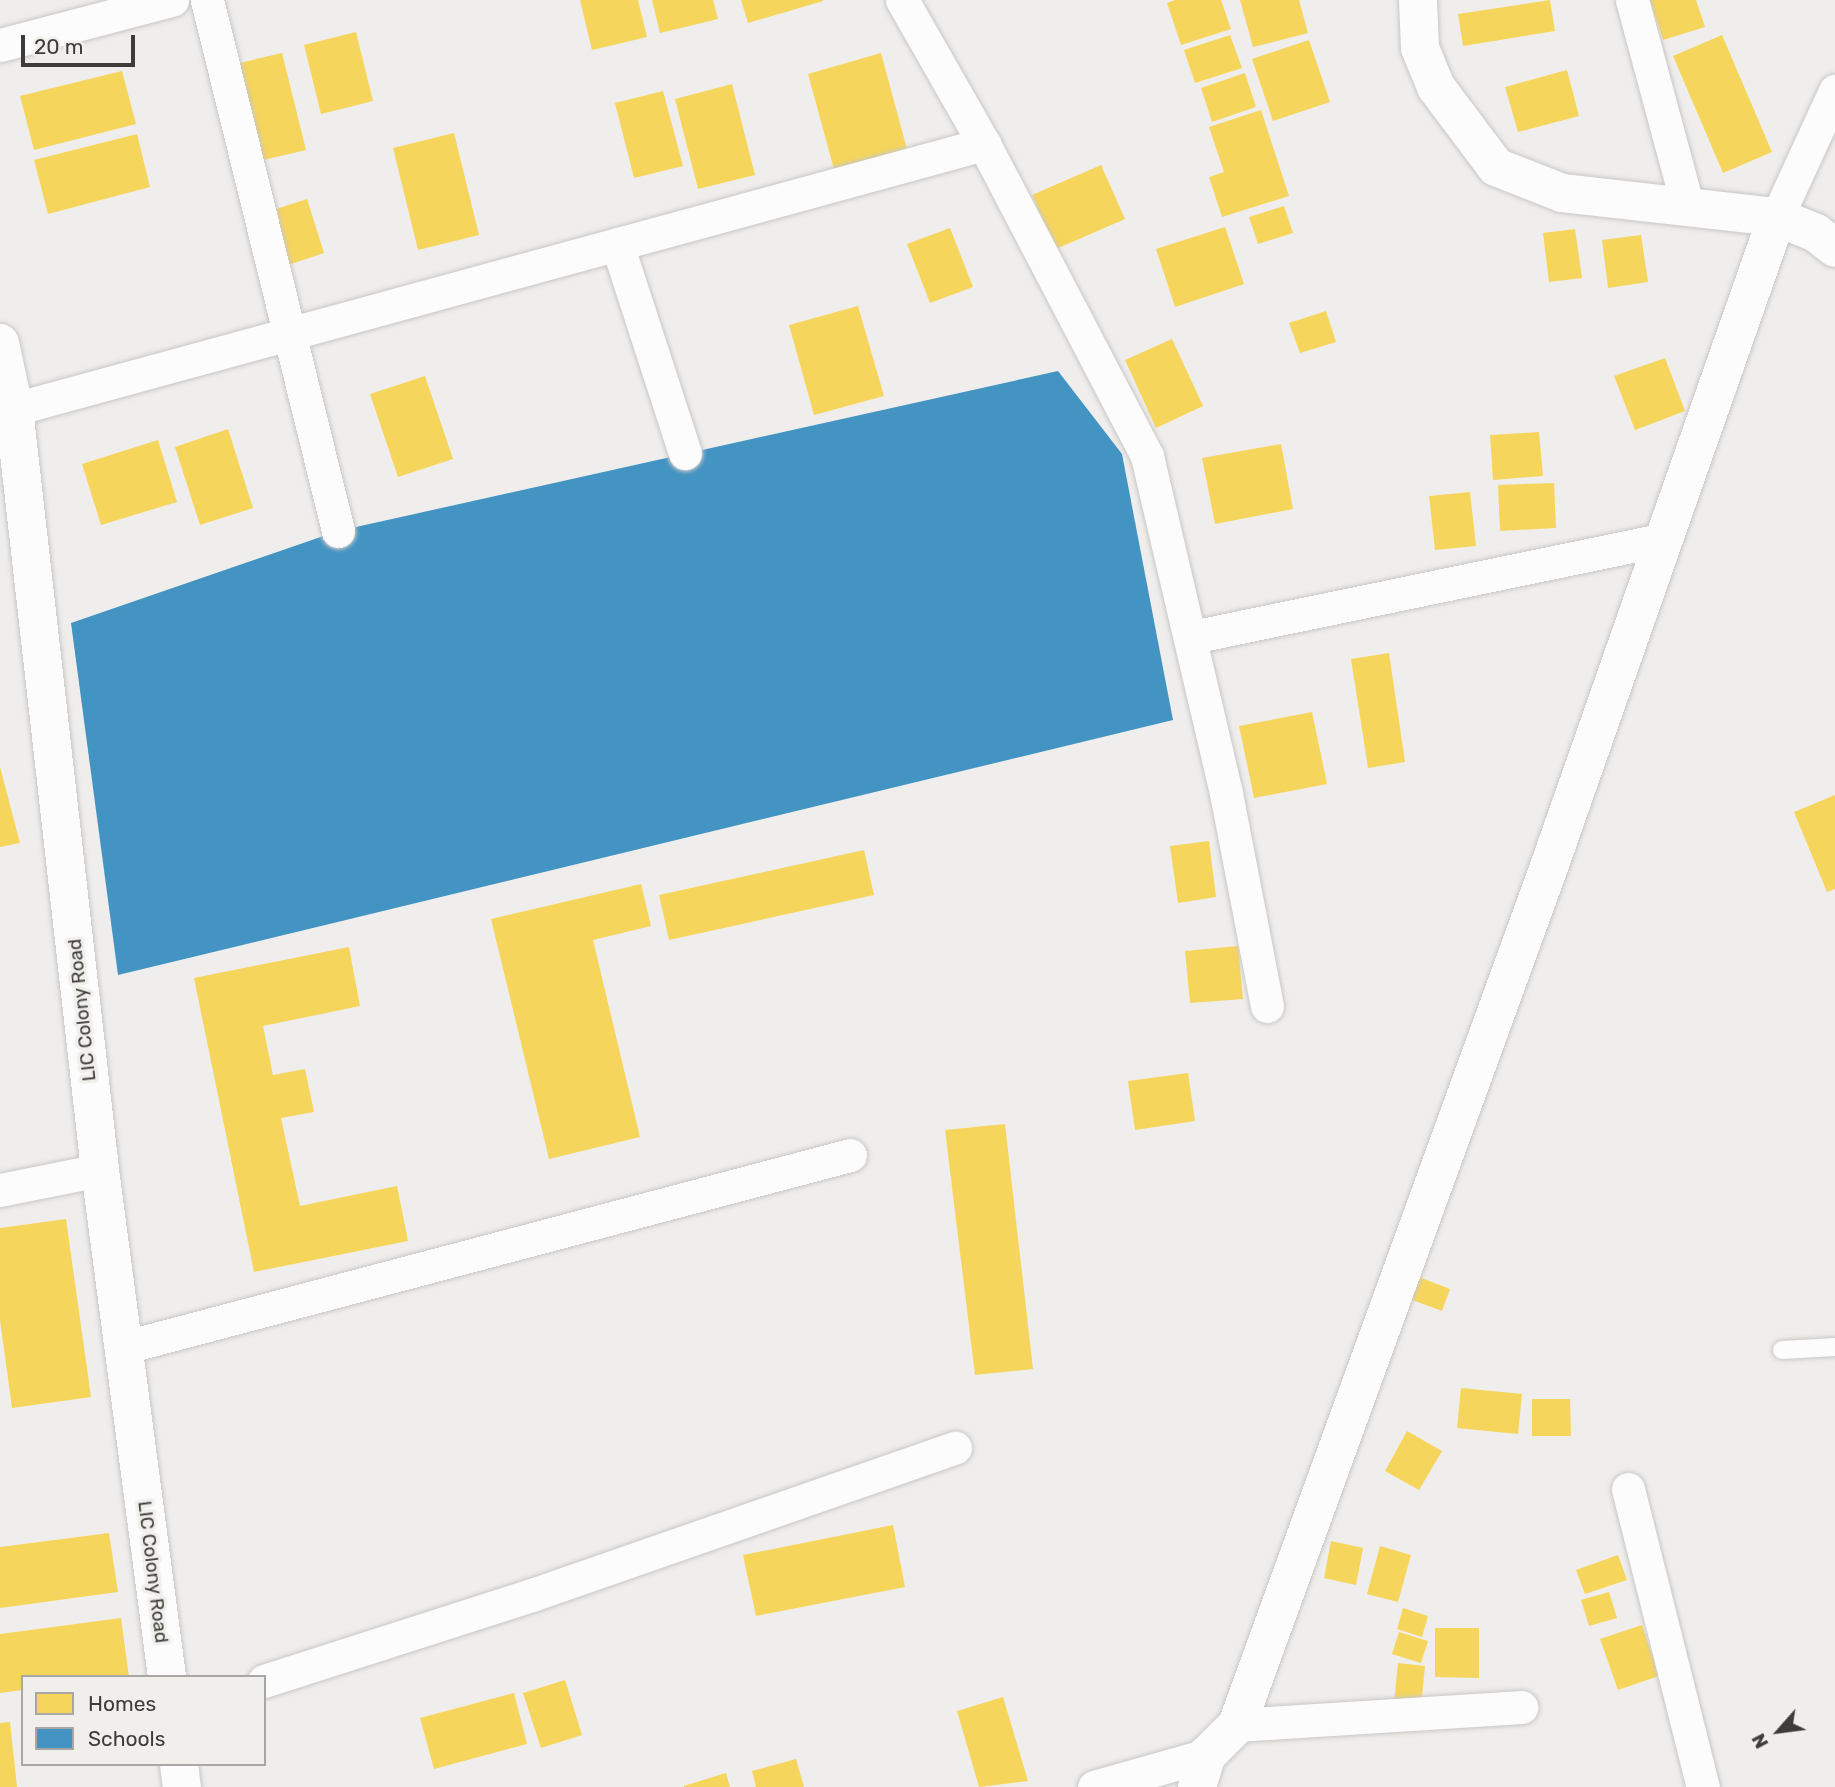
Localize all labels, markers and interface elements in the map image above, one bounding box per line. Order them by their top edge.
scale bar [24,21,138,65]
text: 20 m [34,34,83,59]
street label: LIC Colony Road [63,937,101,1083]
street label: LIC Colony Road [133,1499,173,1645]
legend [21,1675,266,1766]
text: Homes [88,1691,156,1716]
north arrow [1744,1696,1814,1766]
text: Schools [88,1726,165,1751]
text: N [1747,1730,1773,1753]

